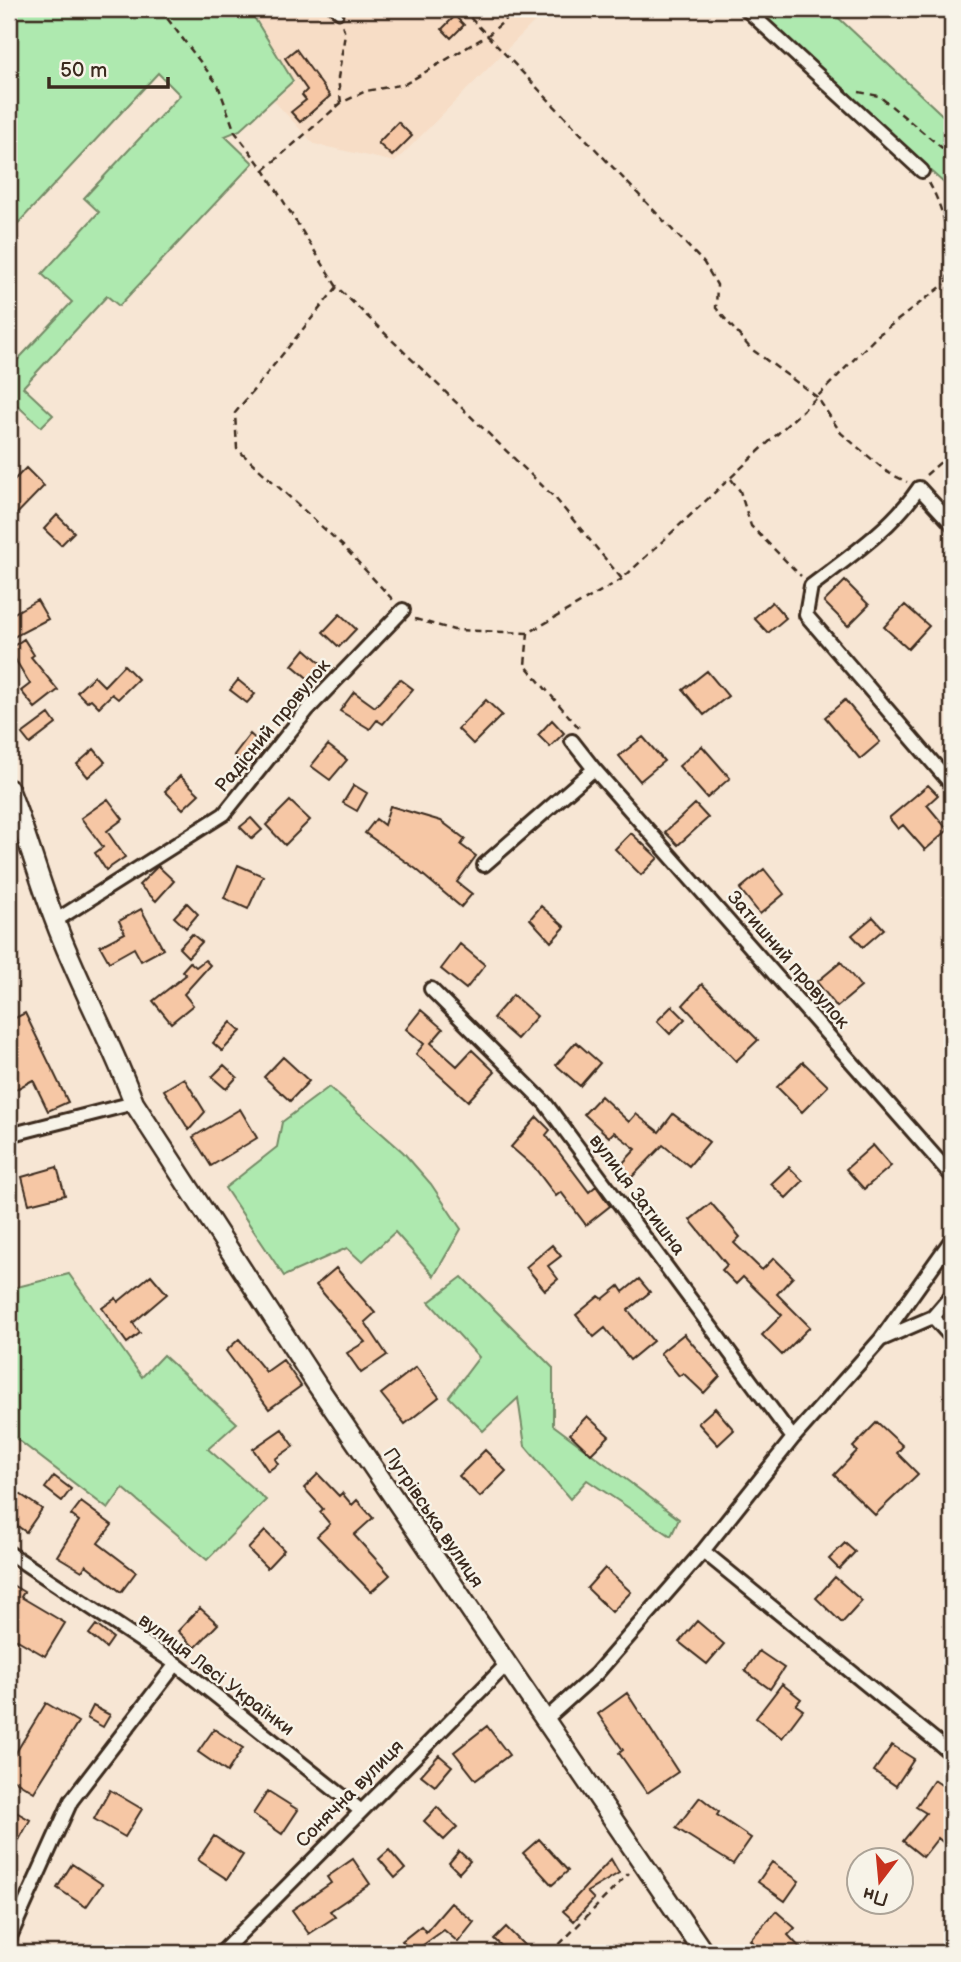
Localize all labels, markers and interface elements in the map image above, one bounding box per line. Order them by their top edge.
scale bar [49,46,168,90]
text: 50 m [60,58,107,83]
street label: Радісний провулок [210,655,336,797]
street label: Затишний провулок [722,886,854,1034]
street label: вулиця Затишна [584,1130,690,1260]
street label: Путрівська вулиця [378,1444,488,1592]
street label: вулиця Лесі Українки [134,1609,298,1741]
street label: Сонячна вулиця [291,1735,409,1853]
north arrow [846,1846,916,1916]
text: Пн [860,1881,891,1910]

